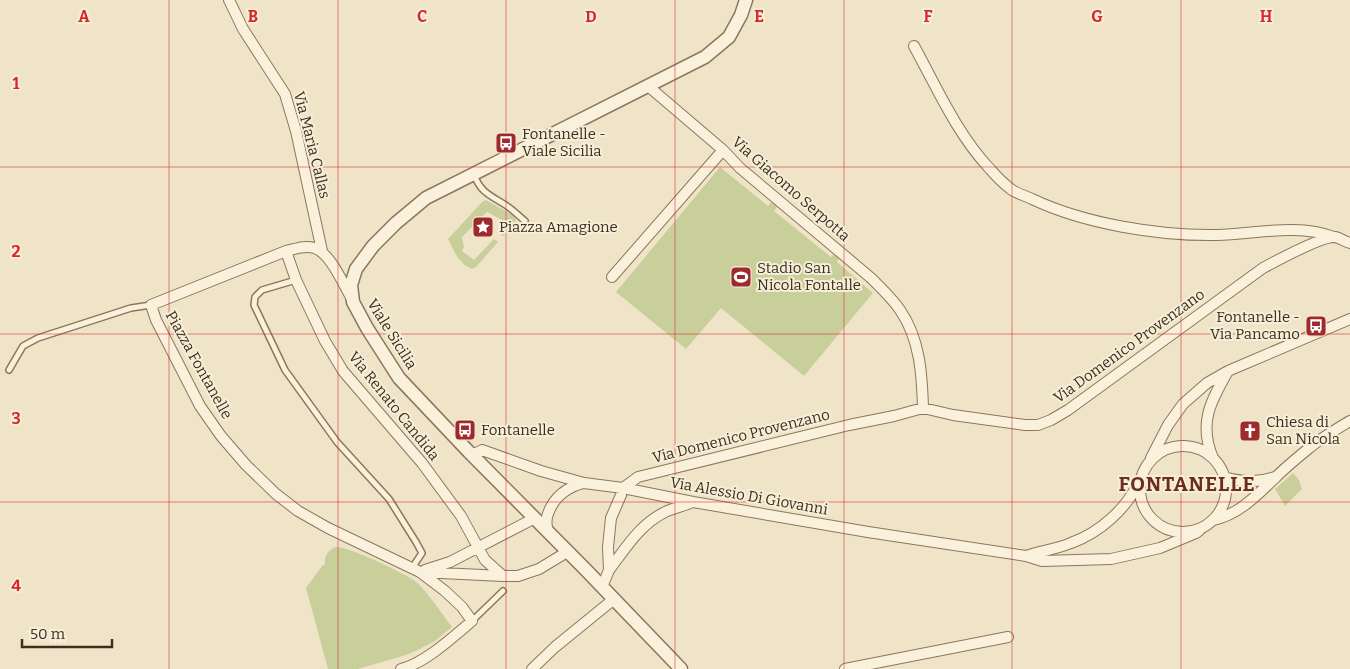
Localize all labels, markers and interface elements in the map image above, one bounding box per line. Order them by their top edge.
text: A [78,7,90,26]
text: B [248,7,258,26]
text: C [417,7,427,26]
text: D [585,7,597,26]
text: E [754,7,764,26]
text: F [924,7,933,26]
text: G [1091,7,1103,26]
text: H [1260,7,1273,26]
text: 1 [13,74,20,93]
street label: Via Maria Callas [290,90,334,200]
place label: Fontanelle - Viale Sicilia [522,125,606,160]
bus stop icon: Fontanelle - Viale Sicilia [494,131,518,155]
street label: Via Giacomo Serpotta [728,133,854,245]
place icon: Piazza Amagione [471,215,495,239]
place label: Piazza Amagione [499,218,618,236]
text: 2 [11,242,21,261]
place label: Stadio San Nicola Fontalle [757,259,861,294]
sports icon: Stadio San Nicola Fontalle [729,265,753,289]
street label: Via Domenico Provenzano [1050,285,1208,407]
street label: Viale Sicilia [363,296,421,372]
street label: Piazza Fontanelle [162,308,236,422]
place label: Fontanelle - Via Pancamo [1210,308,1300,343]
bus stop icon: Fontanelle - Via Pancamo [1304,314,1328,338]
street label: Via Renato Candida [345,348,443,464]
street label: Via Domenico Provenzano [650,405,832,467]
text: 3 [11,409,21,428]
place label: Chiesa di San Nicola [1266,413,1340,448]
bus stop icon: Fontanelle [453,418,477,442]
church icon: Chiesa di San Nicola [1238,419,1262,443]
place label: Fontanelle [481,421,555,439]
district label: FONTANELLE [1118,472,1256,496]
street label: Via Alessio Di Giovanni [669,473,830,519]
text: 4 [11,576,21,595]
scale bar [22,616,112,648]
text: 50 m [30,625,66,643]

